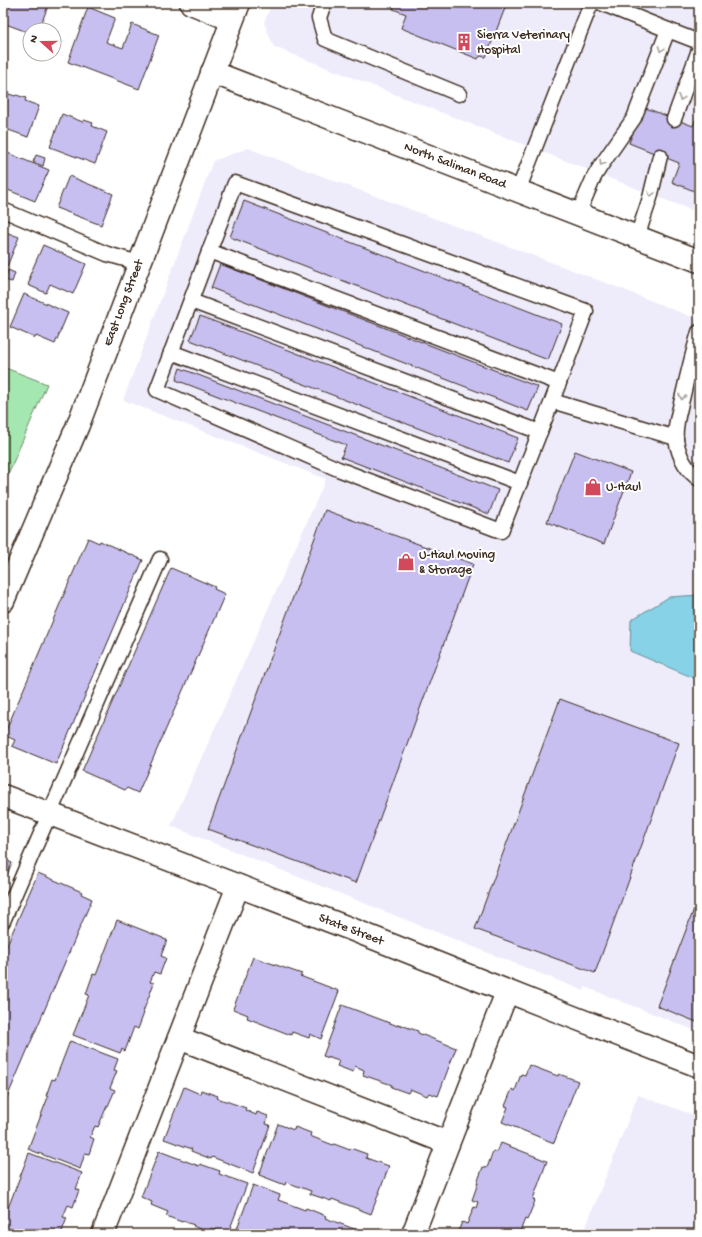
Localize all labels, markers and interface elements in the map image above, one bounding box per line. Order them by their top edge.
north arrow [22,22,62,62]
place label: Sierra Veterinary Hospital [477,28,570,58]
building icon: Sierra Veterinary Hospital [454,32,474,52]
text: N [28,34,41,45]
one-way arrow [658,45,666,52]
one-way arrow [678,94,686,101]
street label: North Saliman Road [402,140,509,193]
one-way arrow [600,159,607,166]
one-way arrow [647,190,656,197]
street label: East Long Street [101,256,148,348]
one-way arrow [679,393,687,400]
shop icon: U-Haul [583,477,603,497]
place label: U-Haul [606,480,641,495]
place label: U-Haul Moving & Storage [419,548,495,578]
shop icon: U-Haul Moving & Storage [396,552,416,572]
street label: State Street [316,911,387,950]

